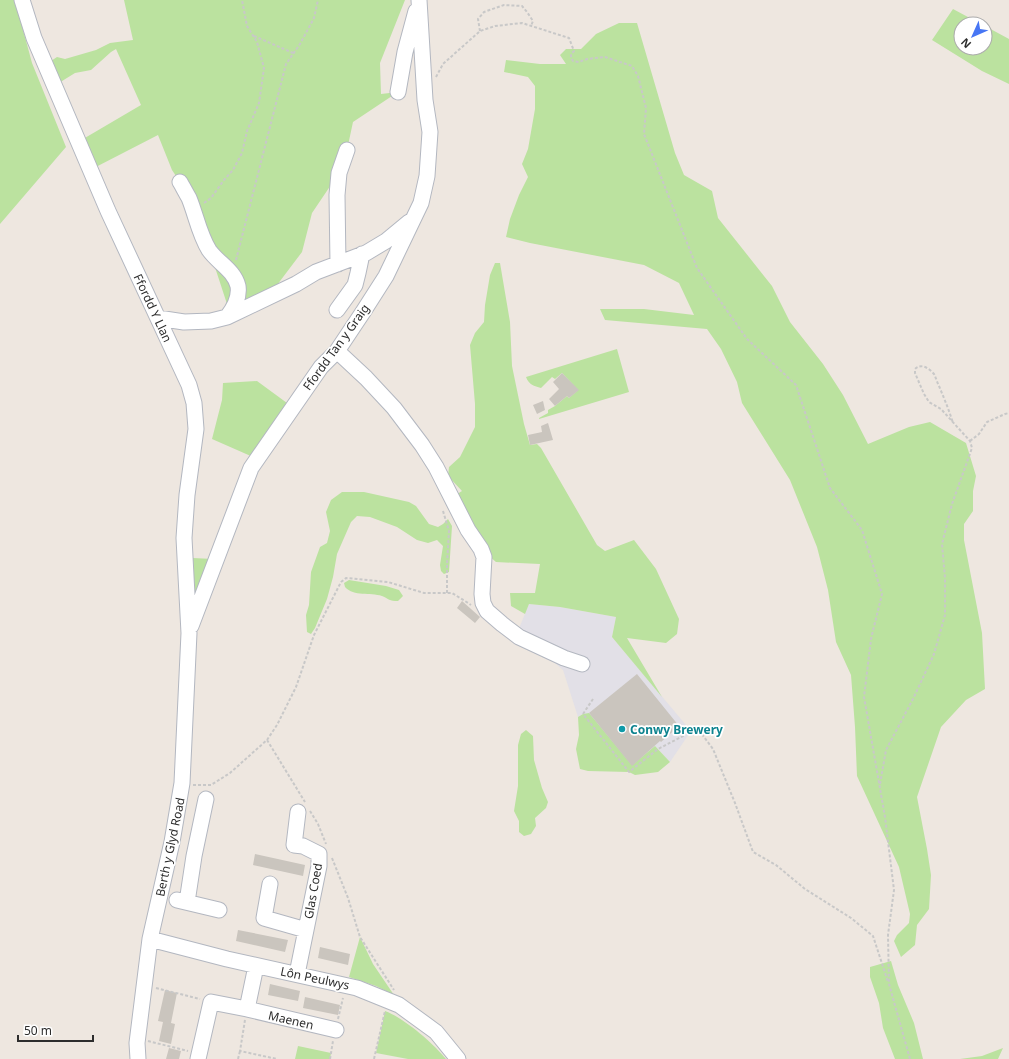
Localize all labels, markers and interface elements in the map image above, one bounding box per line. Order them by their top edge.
north arrow [953,16,993,56]
text: N [957,35,974,52]
street label: Ffordd Y Llan [130,271,176,345]
street label: Ffordd Tan y Graig [299,300,373,394]
place label: Conwy Brewery [630,721,723,738]
marker: Conwy Brewery [617,724,627,734]
street label: Berth y Glyd Road [151,796,189,898]
street label: Glas Coed [300,862,326,920]
street label: Lôn Peulwys [279,962,351,994]
street label: Maenen [267,1007,315,1033]
scale bar [18,1017,93,1043]
text: 50 m [24,1022,52,1039]

